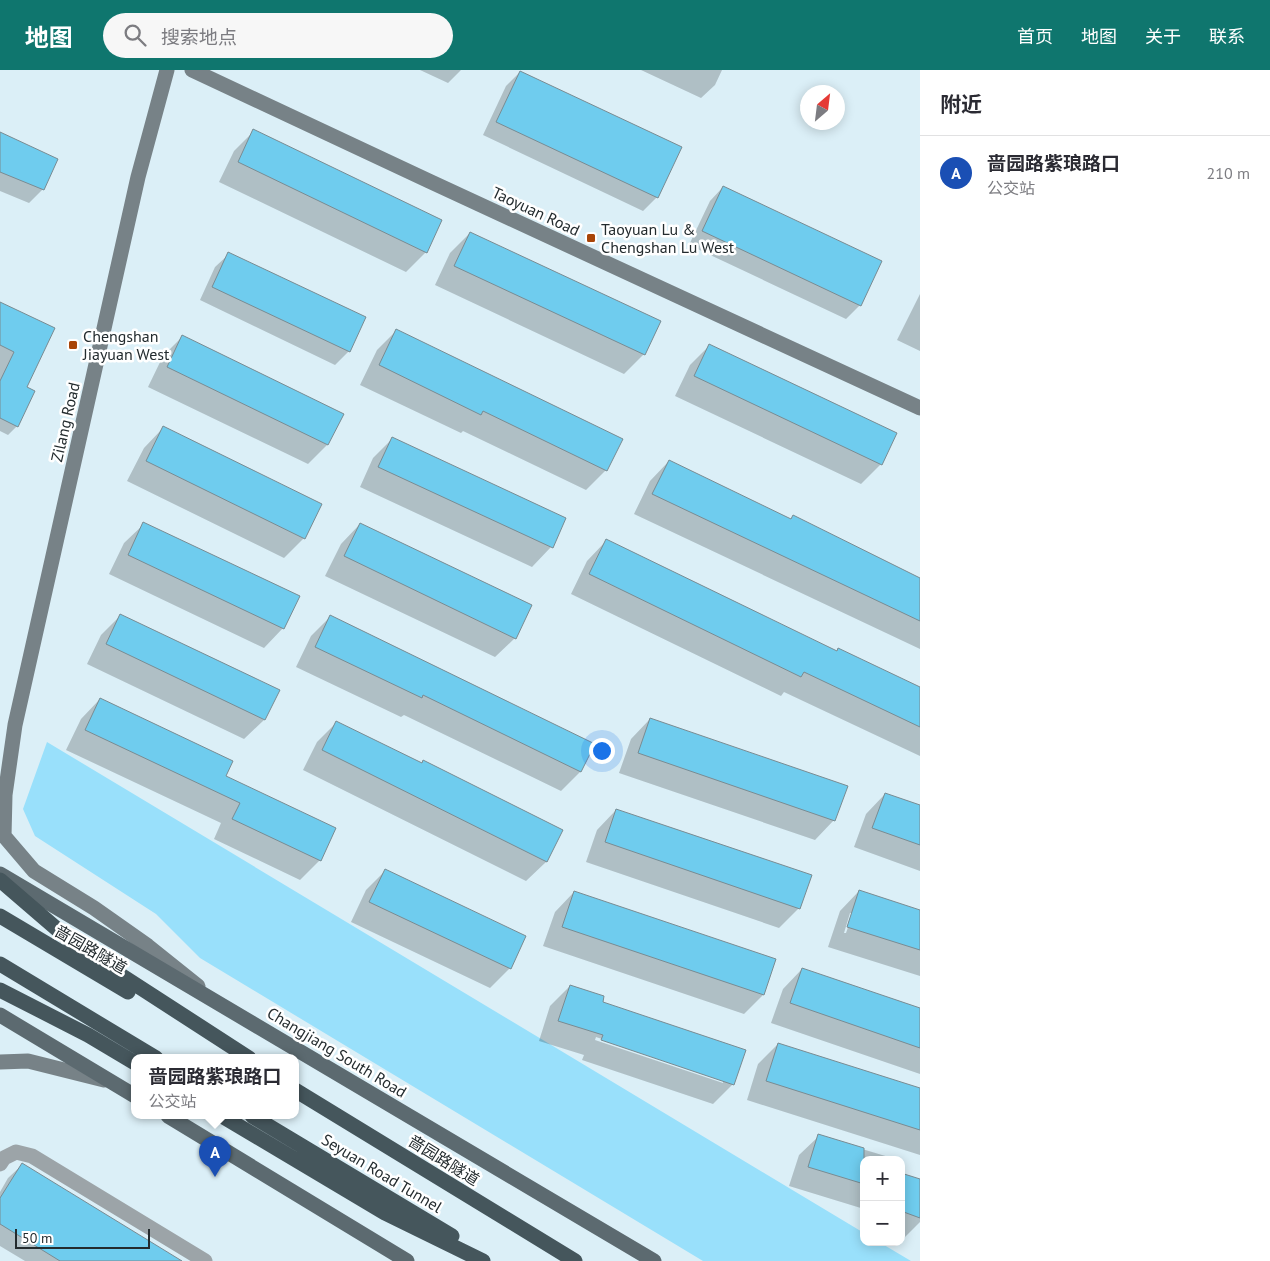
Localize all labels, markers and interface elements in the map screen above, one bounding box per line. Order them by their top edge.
search box [103,13,453,58]
icon: search [121,21,149,49]
text: 地图 [25,22,73,53]
text: 搜索地点 [161,25,237,49]
text: 首页 [1017,25,1053,48]
text: 地图 [1081,25,1117,48]
text: 关于 [1145,25,1181,48]
text: 联系 [1209,25,1245,48]
north arrow [800,85,845,130]
text: 附近 [940,91,982,118]
text: 啬园路紫琅路口 [987,151,1120,175]
text: A [951,163,961,183]
text: 210 m [1207,163,1250,183]
text: 公交站 [987,178,1035,198]
street label: Taoyuan Road [489,182,583,240]
place label: Taoyuan Lu & Chengshan Lu West [601,219,735,257]
marker: Taoyuan Lu & Chengshan Lu West [585,232,597,244]
place label: Chengshan Jiayuan West [82,326,170,364]
marker: Chengshan Jiayuan West [67,339,79,351]
street label: Zilang Road [46,380,84,464]
your location [589,738,615,764]
street label: 啬园路隧道 [51,920,131,978]
street label: Changjiang South Road [264,1002,410,1102]
popup [131,1054,299,1119]
text: 啬园路紫琅路口 [148,1064,282,1088]
text: 公交站 [148,1091,197,1111]
street label: Seyuan Road Tunnel [318,1129,446,1217]
street label: 啬园路隧道 [405,1130,483,1190]
pin: A [199,1136,231,1177]
map controls [860,1156,905,1246]
button: + [860,1156,905,1201]
button: − [860,1201,905,1246]
scale bar [15,1226,150,1249]
text: 50 m [22,1229,52,1247]

